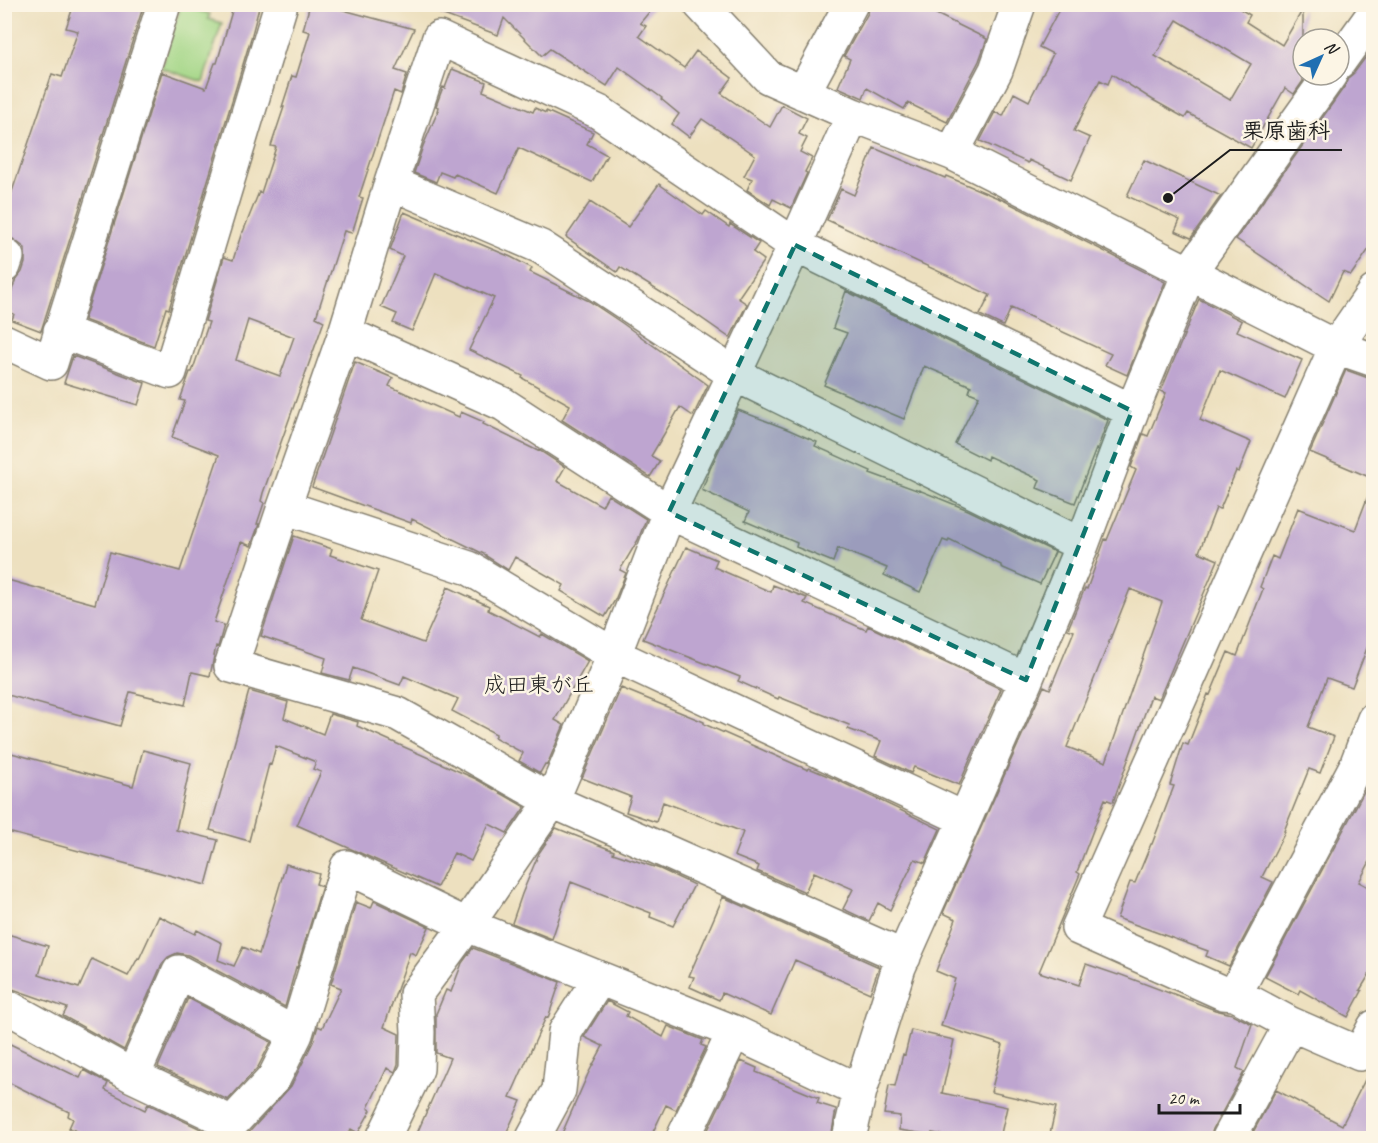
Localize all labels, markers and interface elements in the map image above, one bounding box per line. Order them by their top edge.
north arrow [1291,27,1351,87]
text: N [1320,37,1344,60]
callout: 栗原歯科 [1230,110,1342,150]
text: 栗原歯科 [1242,117,1330,145]
district label: 成田東が丘 [484,671,594,699]
scale bar [1159,1077,1240,1115]
text: 20 m [1168,1087,1201,1109]

